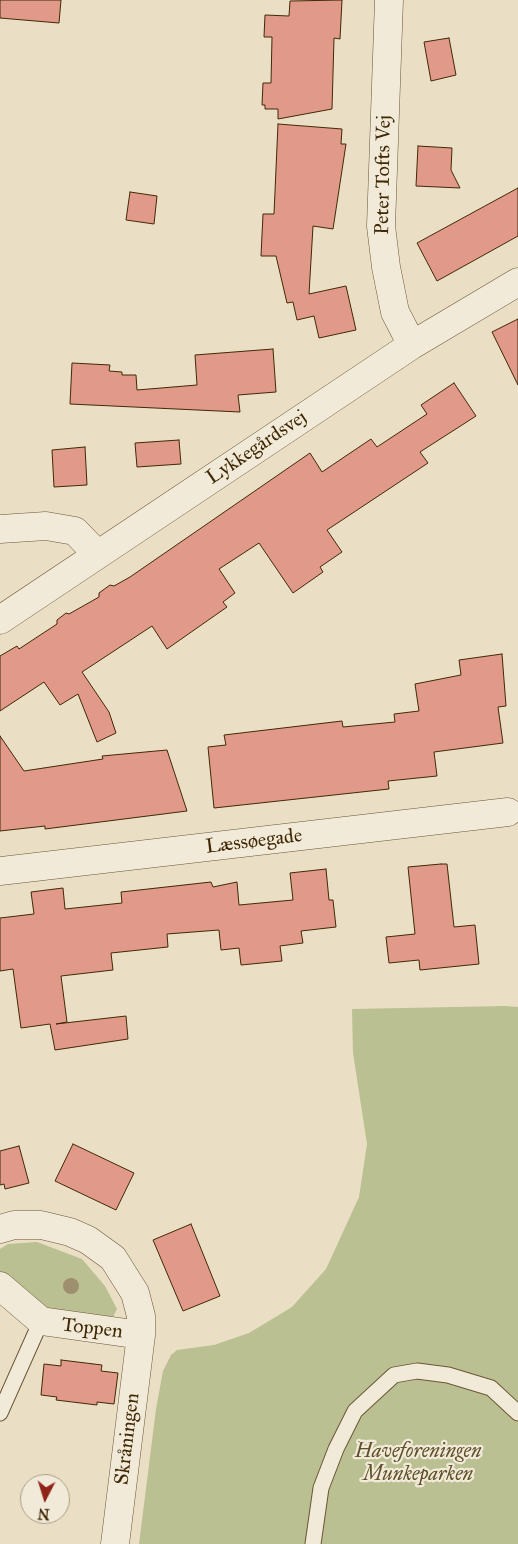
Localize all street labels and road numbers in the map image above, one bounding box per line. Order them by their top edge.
street label: Peter Tofts Vej [371,115,397,235]
street label: Lykkegårdsvej [202,406,312,490]
street label: Læssøegade [204,824,304,860]
street label: Toppen [60,1313,124,1345]
street label: Skråningen [110,1392,146,1486]

